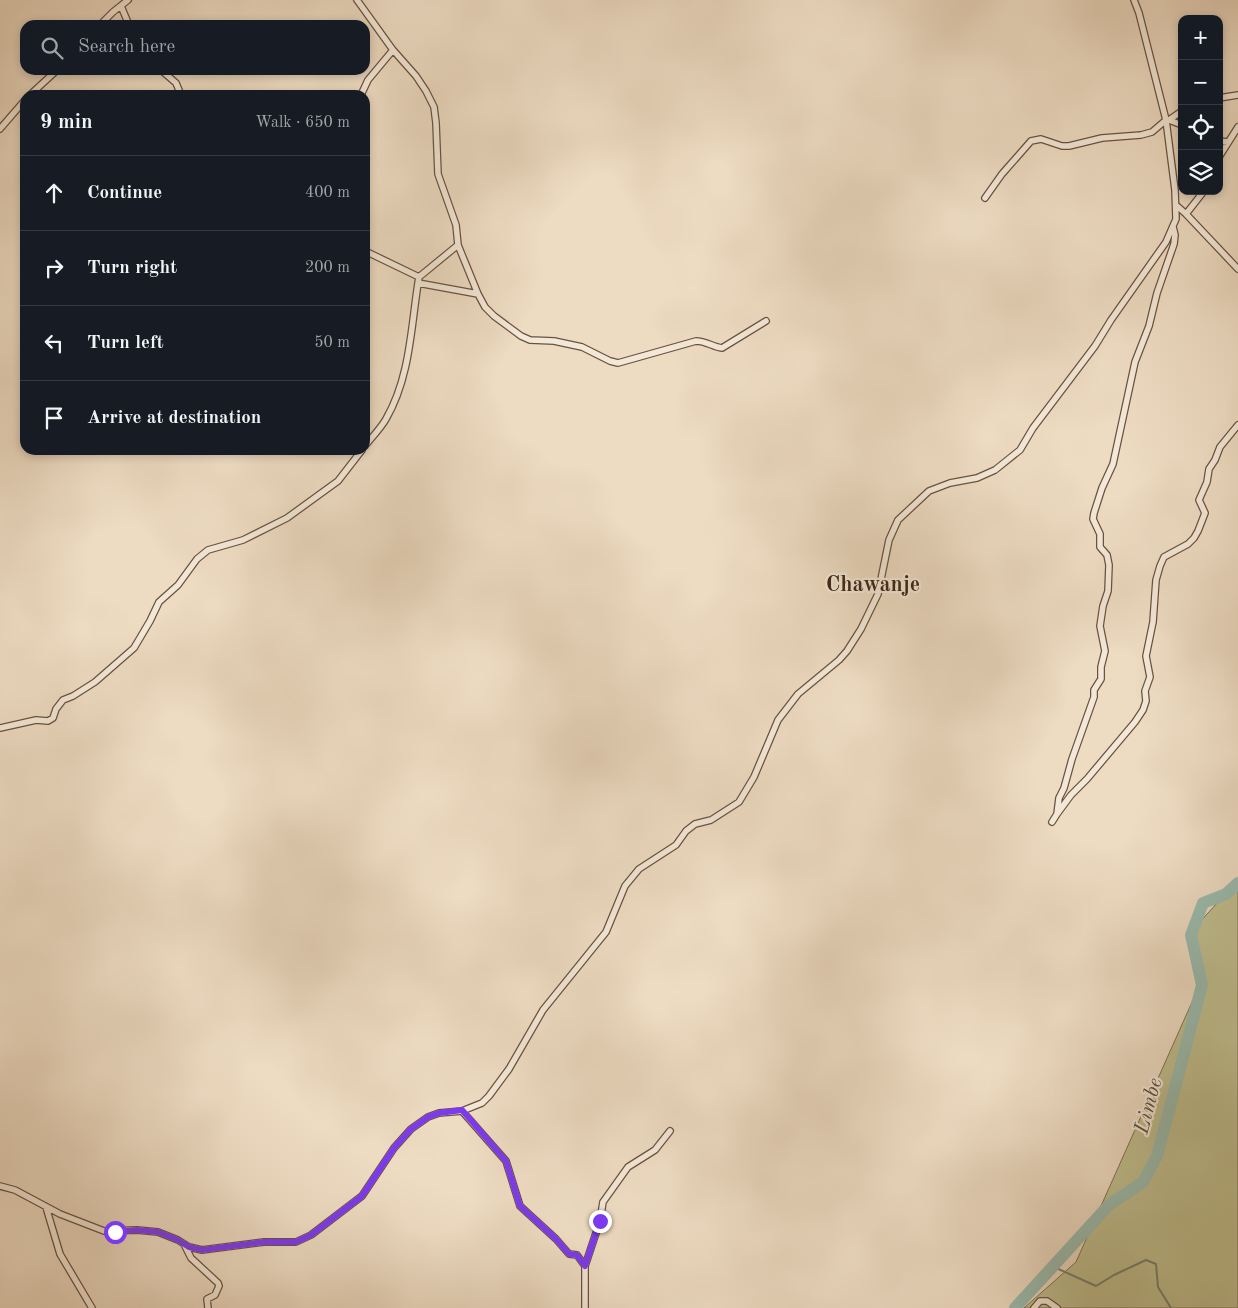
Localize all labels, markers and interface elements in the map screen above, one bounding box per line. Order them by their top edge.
map controls [1178,15,1223,195]
button: + [1178,15,1223,60]
search box [20,20,370,75]
icon: search [38,34,66,62]
text: Search here [78,38,175,57]
button: − [1178,60,1223,105]
button: locate [1178,105,1223,150]
text: 9 min [40,112,93,133]
text: Walk · 650 m [255,115,350,131]
button: layers [1178,150,1223,195]
icon: ahead [40,179,68,207]
text: Continue [87,184,162,203]
text: 400 m [305,185,350,201]
icon: right [40,254,68,282]
text: Turn right [87,259,177,278]
text: 200 m [305,260,350,276]
icon: left [40,329,68,357]
text: Turn left [87,334,164,353]
text: 50 m [314,335,350,351]
icon: arrive [40,404,68,432]
text: Arrive at destination [87,409,261,428]
district label: Chawanje [826,574,920,596]
water label: Limbe [1131,1076,1167,1137]
route end [589,1210,612,1233]
route start [104,1221,127,1244]

